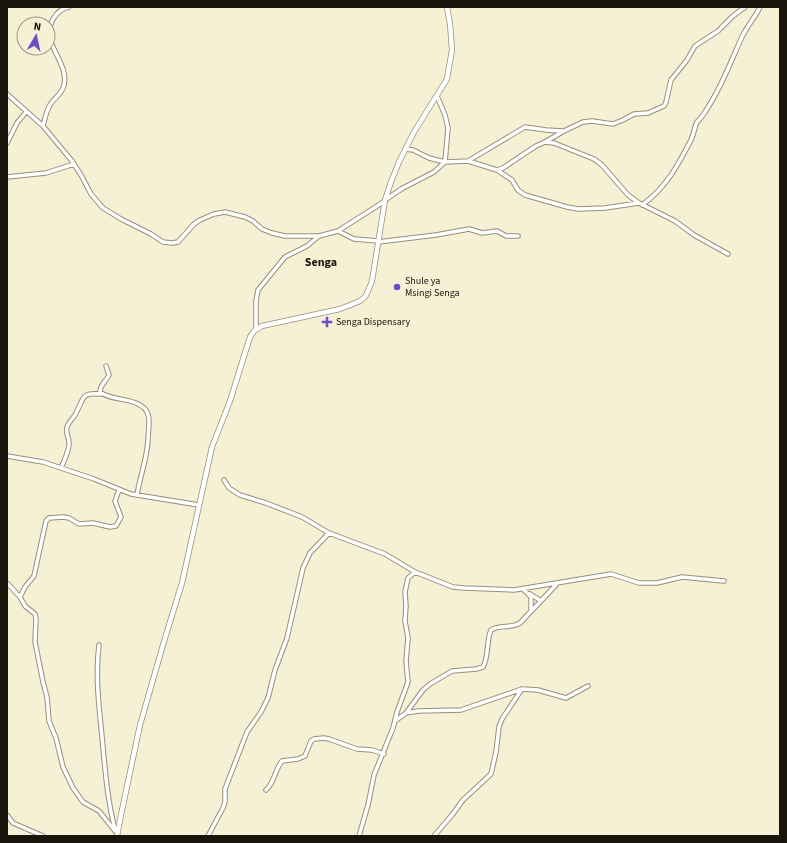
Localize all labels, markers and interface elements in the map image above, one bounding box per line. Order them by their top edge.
north arrow [16,16,56,56]
text: N [33,19,42,35]
district label: Senga [305,254,337,271]
place label: Shule ya Msingi Senga [405,274,460,300]
marker: Shule ya Msingi Senga [392,282,402,292]
place label: Senga Dispensary [336,315,410,329]
marker: Senga Dispensary [321,316,333,328]

